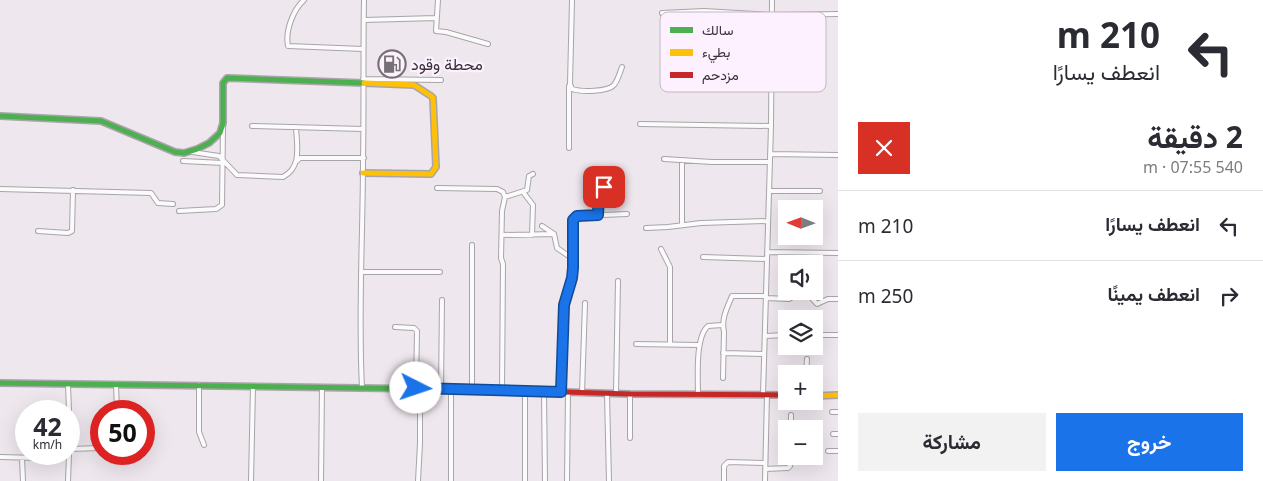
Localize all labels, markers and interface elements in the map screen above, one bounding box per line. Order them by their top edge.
text: 210 m [1057,11,1160,58]
legend [660,12,826,92]
text: سالك [702,20,733,39]
icon: left [1178,20,1243,85]
text: بطيء [702,42,730,64]
fuel station icon: محطة وقود [377,49,407,79]
place label: محطة وقود [411,53,483,75]
text: انعطف يسارًا [1053,56,1160,86]
text: مزدحم [702,65,739,84]
text: 2 دقيقة [1147,116,1243,157]
button: close [858,122,910,174]
text: 540 m · 07:55 [1143,156,1243,178]
pin [583,166,625,208]
icon: arrive [590,173,618,201]
north arrow [778,200,822,245]
map controls [778,200,823,465]
text: انعطف يسارًا [1105,211,1200,237]
icon: left [1215,212,1243,240]
text: 210 m [858,213,913,239]
button: sound [778,255,823,300]
text: انعطف يمينًا [1107,281,1200,307]
icon: right [1215,282,1243,310]
text: 250 m [858,283,913,309]
button: layers [778,310,823,355]
position arrow [389,361,441,413]
button: + [778,365,823,410]
speed limit sign: 50 [90,400,155,465]
text: 42 [33,409,62,443]
button: مشاركة [858,413,1046,471]
button: خروج [1056,413,1243,471]
button: − [778,420,823,465]
text: km/h [33,436,62,453]

